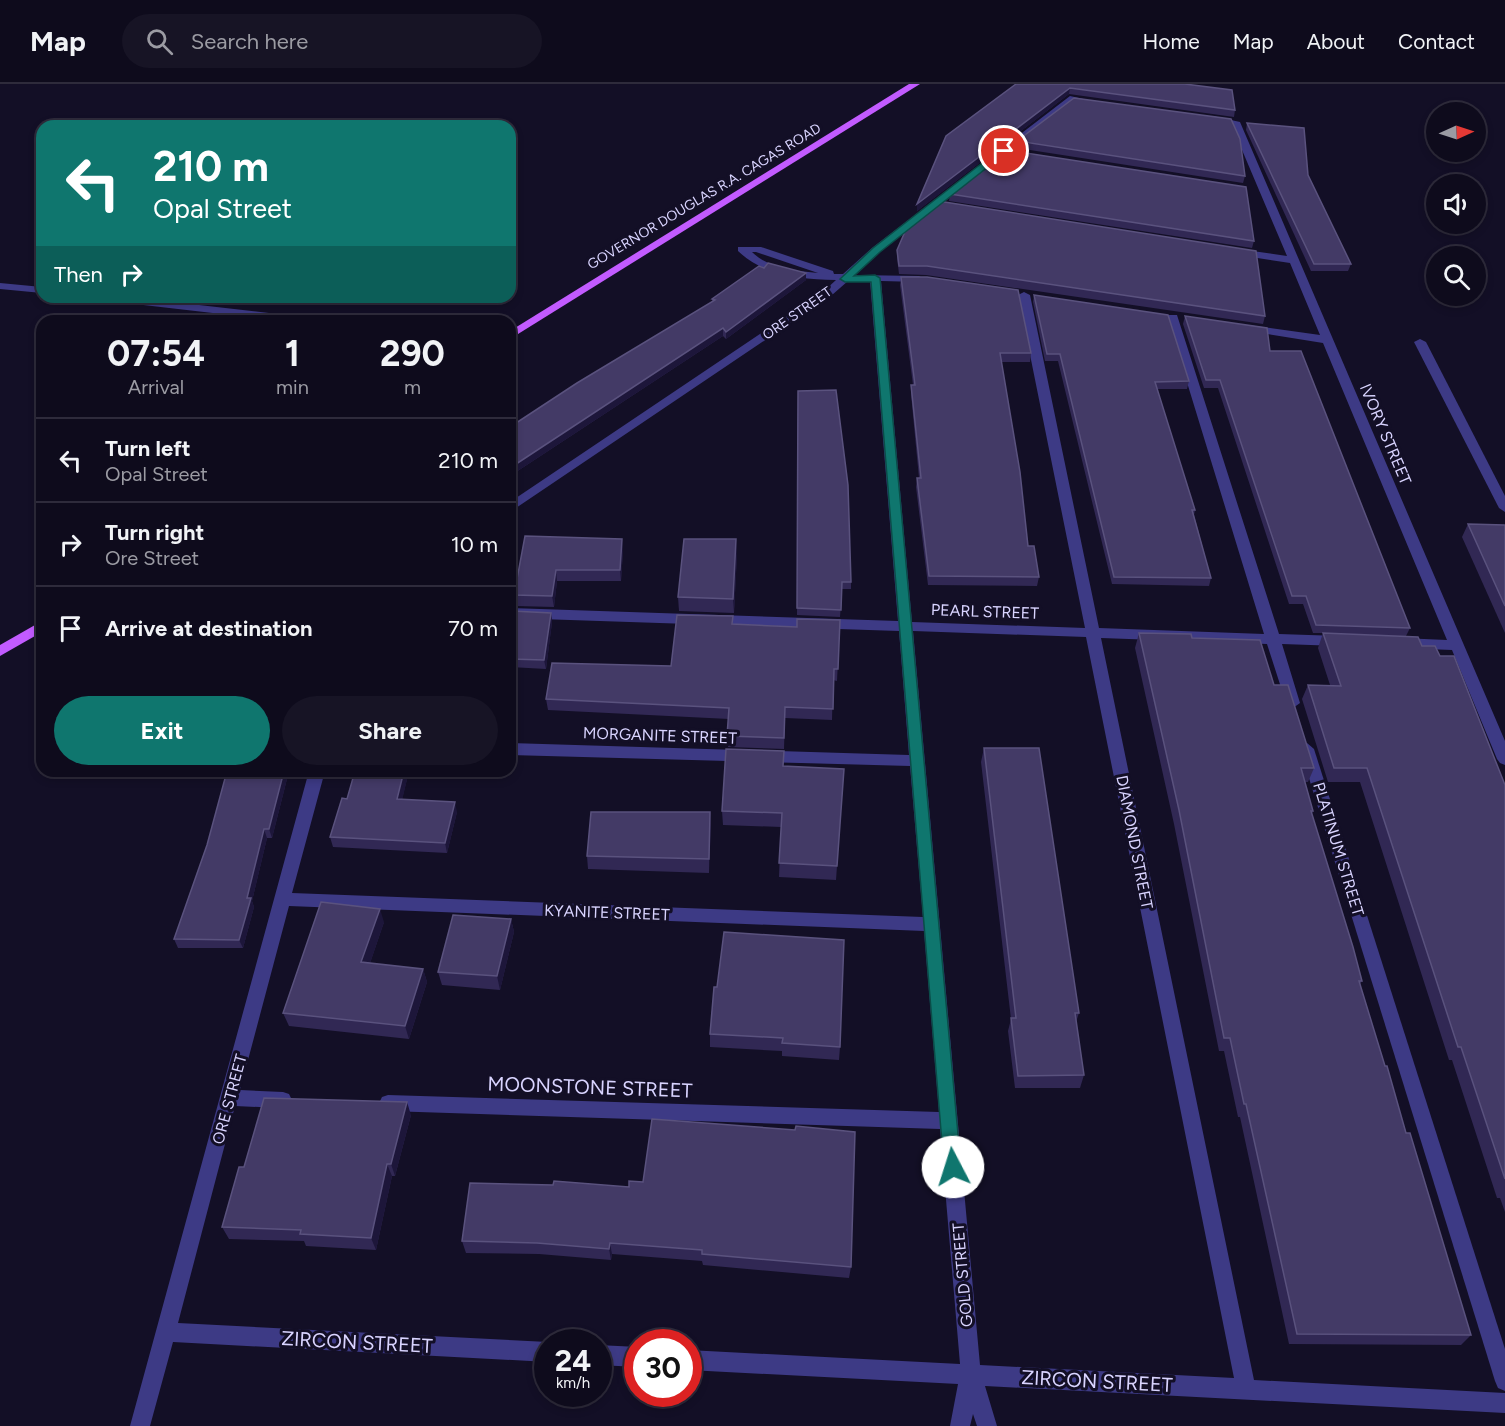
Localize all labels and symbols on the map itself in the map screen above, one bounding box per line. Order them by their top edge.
north arrow [1426,102,1486,162]
street label: GOVERNOR DOUGLAS R.A. CAGAS ROAD [584,120,824,273]
pin [978,125,1029,176]
street label: ORE STREET [759,283,835,344]
street label: IVORY STREET [1356,381,1415,488]
street label: PEARL STREET [931,600,1040,623]
street label: MORGANITE STREET [583,723,738,748]
street label: DIAMOND STREET [1112,774,1157,911]
street label: PLATINUM STREET [1309,780,1368,919]
street label: KYANITE STREET [544,901,670,924]
street label: ORE STREET [208,1052,251,1146]
street label: MOONSTONE STREET [487,1071,693,1103]
position arrow [921,1135,985,1199]
street label: GOLD STREET [948,1222,977,1328]
street label: ZIRCON STREET [281,1326,433,1358]
speed limit sign: 30 [624,1329,702,1407]
street label: ZIRCON STREET [1021,1365,1173,1397]

